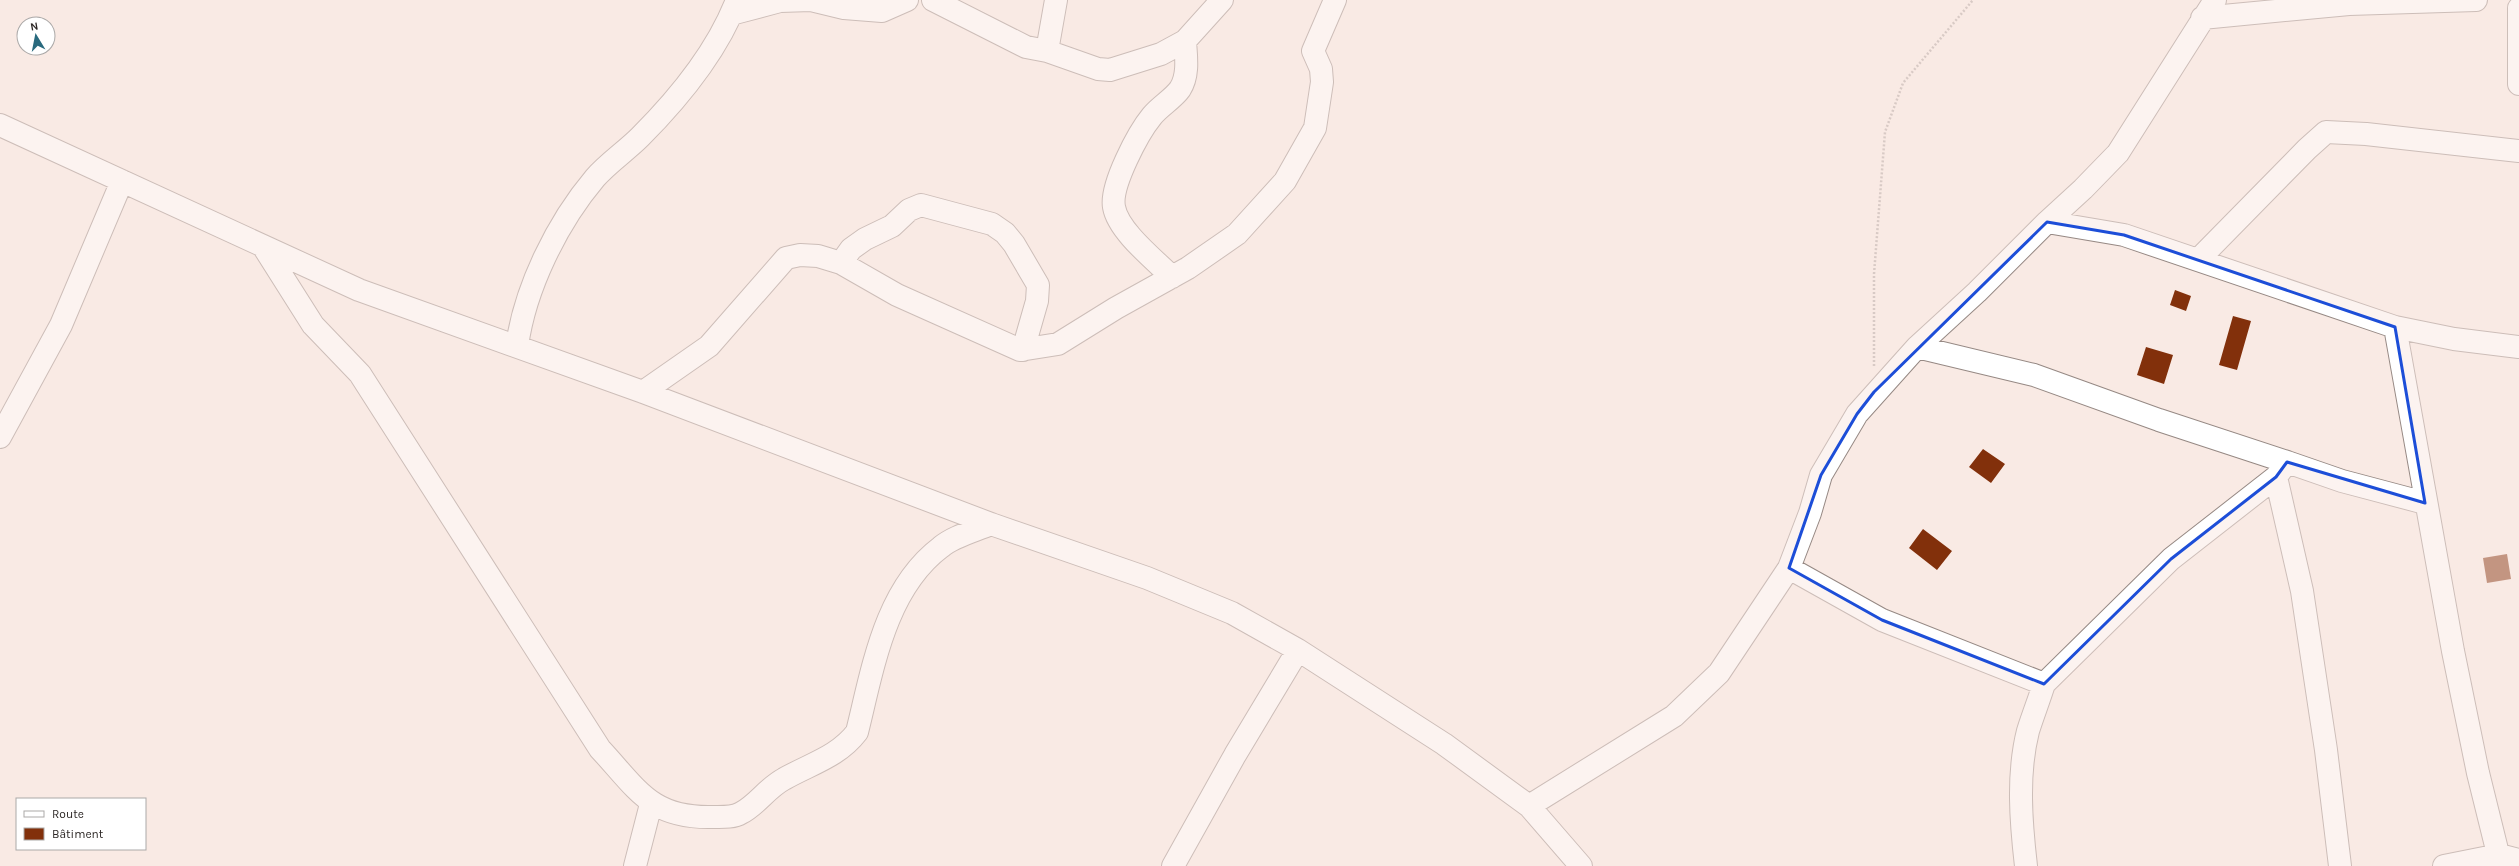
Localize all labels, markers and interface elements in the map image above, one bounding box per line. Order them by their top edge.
north arrow [16,16,56,56]
text: N [29,20,39,34]
legend [16,798,146,850]
text: Route [52,807,84,821]
text: Bâtiment [52,827,104,841]

